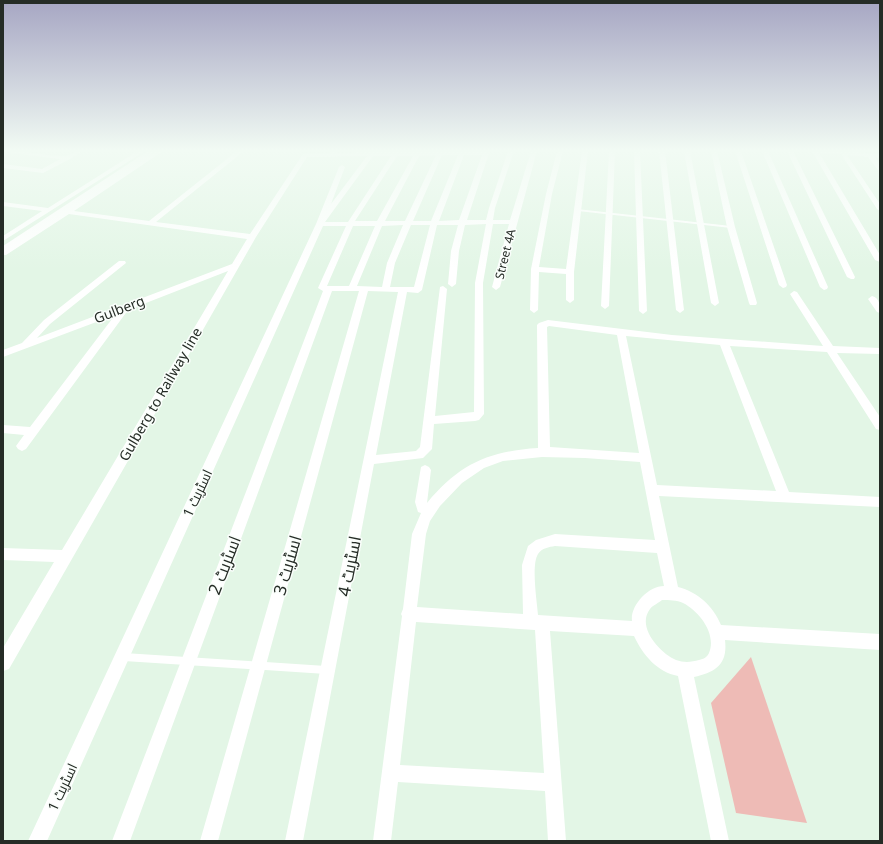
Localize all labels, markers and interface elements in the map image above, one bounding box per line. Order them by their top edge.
street label: Street 4A [491,227,520,281]
street label: Gulberg [91,291,147,327]
street label: Gulberg to Railway line [114,324,206,464]
street label: اسٹریٹ 1 [178,466,216,520]
street label: اسٹریٹ 2 [202,532,246,598]
street label: اسٹریٹ 3 [267,532,307,598]
street label: اسٹریٹ 4 [332,534,366,598]
street label: اسٹریٹ 1 [43,760,81,814]

